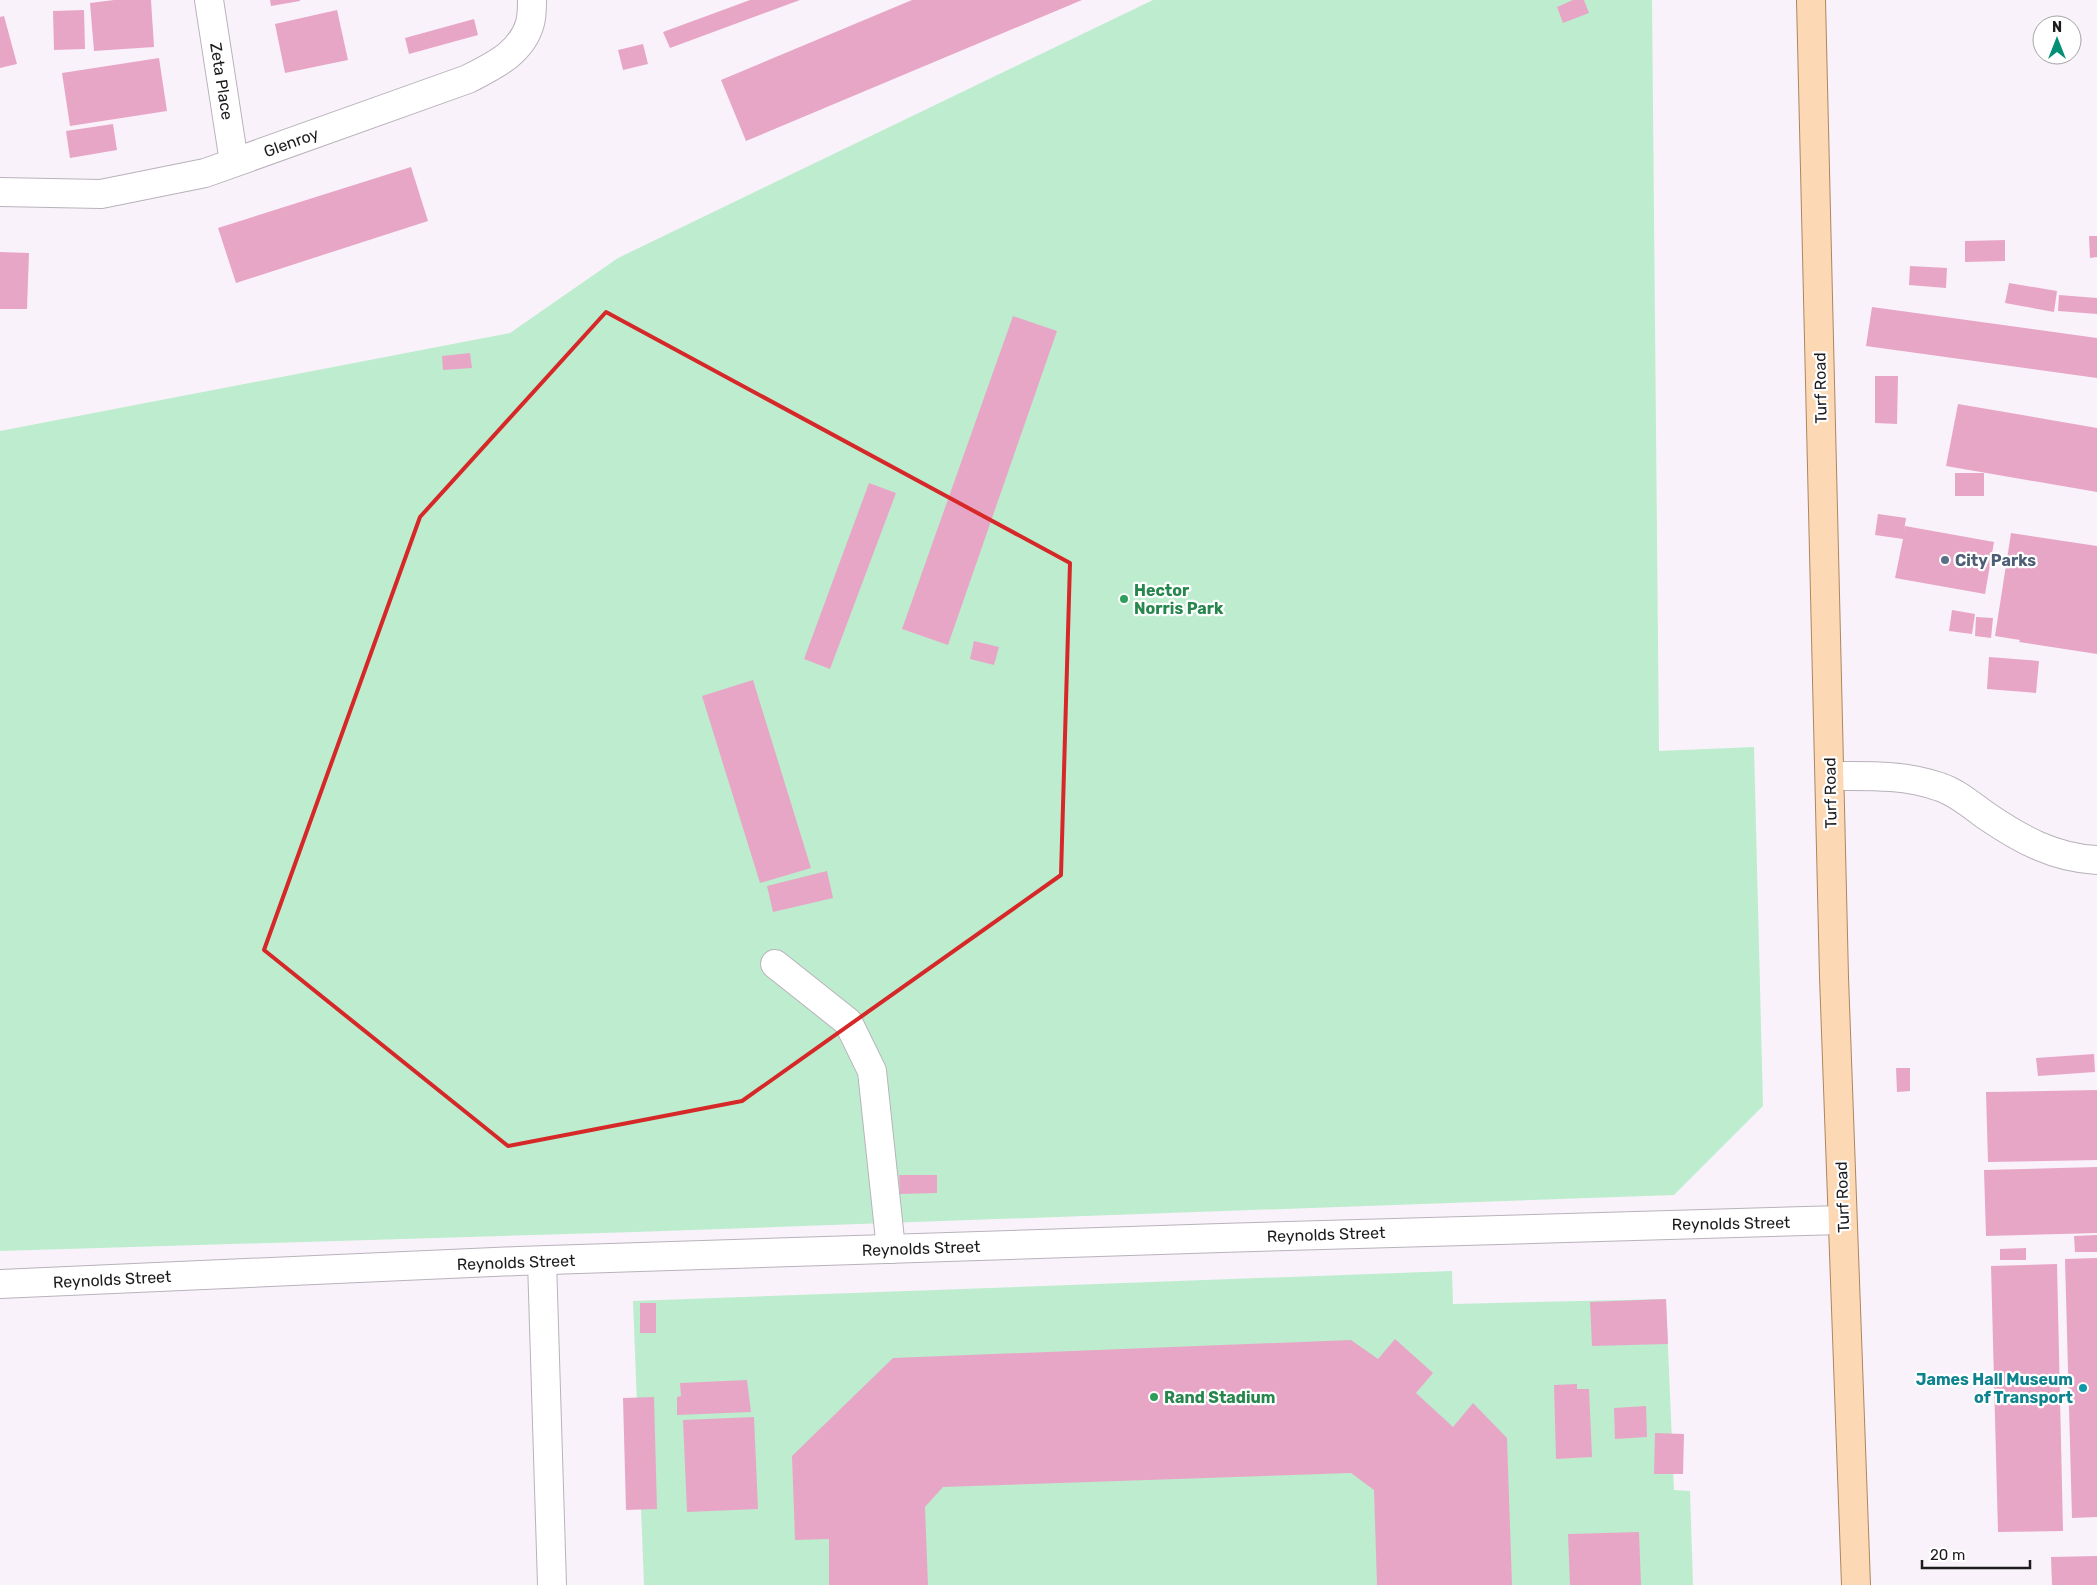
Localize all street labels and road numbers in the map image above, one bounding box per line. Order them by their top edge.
street label: Zeta Place [206,41,237,121]
street label: Glenroy [261,124,321,161]
street label: Turf Road [1810,352,1831,424]
street label: Turf Road [1820,757,1841,829]
street label: Turf Road [1832,1161,1853,1233]
street label: Reynolds Street [1672,1213,1790,1234]
street label: Reynolds Street [1266,1223,1386,1246]
street label: Reynolds Street [861,1237,981,1260]
street label: Reynolds Street [456,1251,576,1274]
street label: Reynolds Street [52,1267,172,1292]

